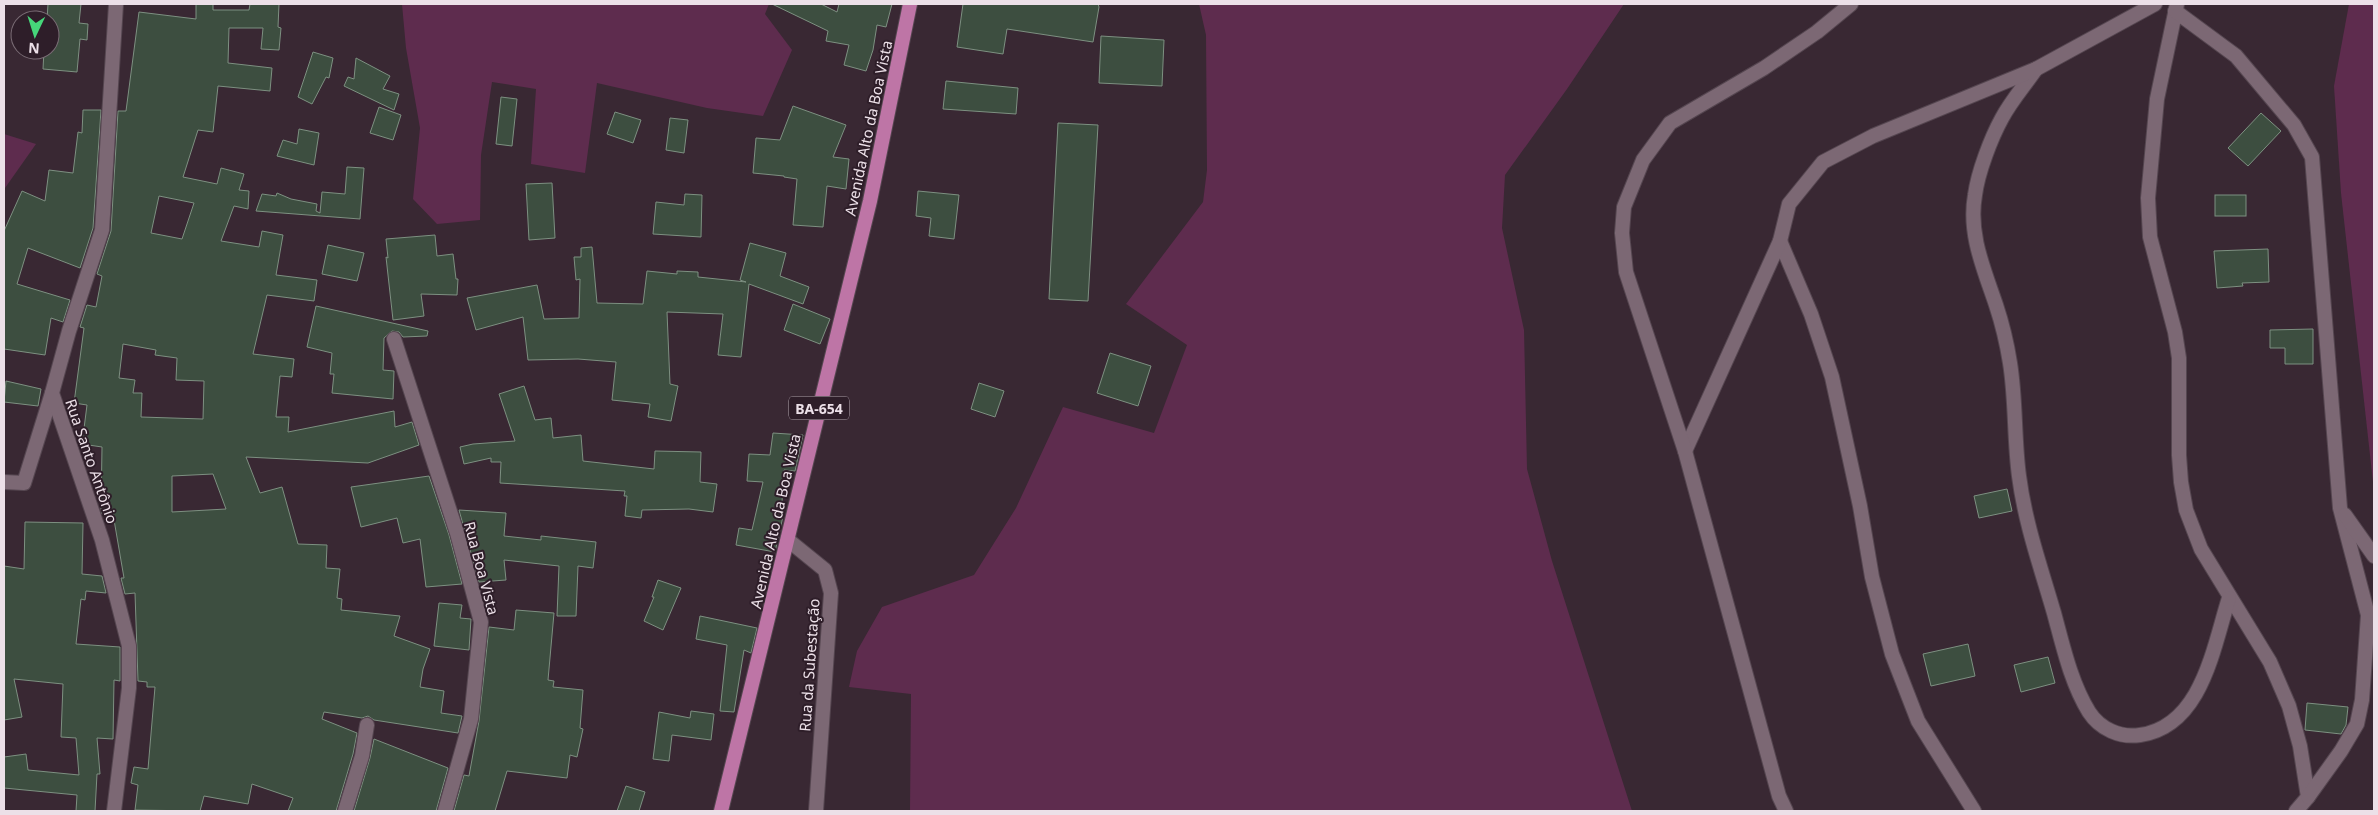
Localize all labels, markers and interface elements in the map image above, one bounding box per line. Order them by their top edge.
north arrow [10,10,60,60]
street label: Avenida Alto da Boa Vista [840,38,896,218]
text: N [28,39,40,58]
street label: Rua Santo Antônio [61,396,123,526]
road number: BA-654 [789,396,849,419]
street label: Avenida Alto da Boa Vista [745,432,805,610]
street label: Rua Boa Vista [460,519,504,617]
street label: Rua da Subestação [794,598,824,732]

